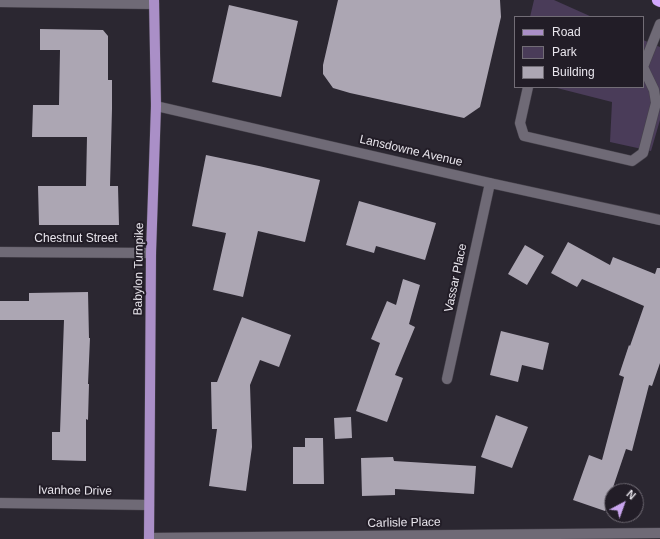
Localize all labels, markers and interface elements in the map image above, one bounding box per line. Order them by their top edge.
legend [514,16,644,88]
text: Road [552,25,581,39]
text: Park [552,45,577,59]
text: Building [552,65,595,79]
street label: Lansdowne Avenue [358,132,464,170]
street label: Babylon Turnpike [131,222,147,316]
street label: Chestnut Street [34,232,118,246]
street label: Vassar Place [442,242,470,314]
street label: Ivanhoe Drive [38,483,112,499]
north arrow [604,483,644,523]
text: N [624,488,638,502]
street label: Carlisle Place [367,515,441,531]

